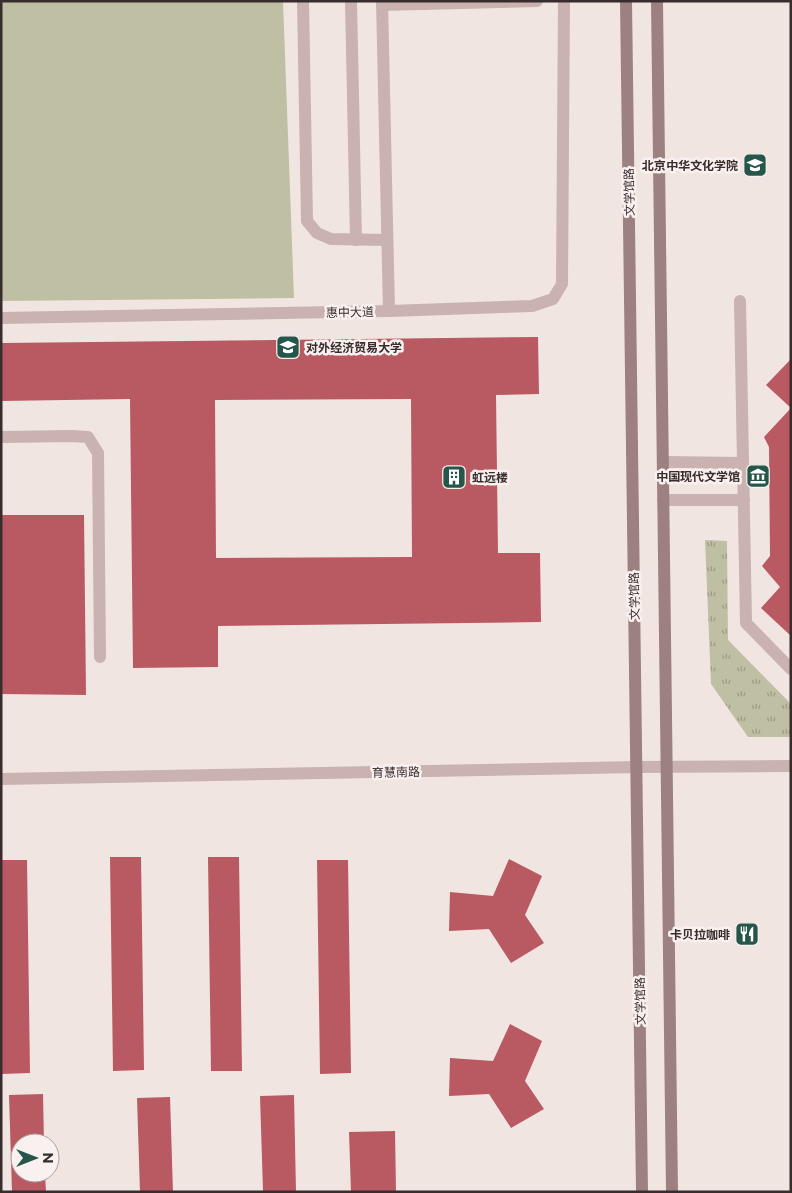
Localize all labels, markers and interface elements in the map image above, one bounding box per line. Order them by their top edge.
school or university icon: 北京中华文化学院 [742,152,768,178]
place label: 北京中华文化学院 [642,158,738,173]
street label: 文学馆路 [621,168,637,216]
street label: 惠中大道 [326,304,374,320]
school or university icon: 对外经济贸易大学 [275,334,301,360]
place label: 对外经济贸易大学 [306,340,402,355]
museum icon: 中国现代文学馆 [745,463,771,489]
building icon: 虹远楼 [441,464,467,490]
place label: 中国现代文学馆 [656,469,740,484]
place label: 虹远楼 [472,470,508,485]
street label: 文学馆路 [626,572,642,620]
street label: 育慧南路 [372,764,420,780]
restaurant icon: 卡贝拉咖啡 [734,921,760,947]
place label: 卡贝拉咖啡 [670,927,730,942]
street label: 文学馆路 [632,977,648,1025]
north arrow [10,1133,60,1183]
text: N [39,1152,57,1164]

